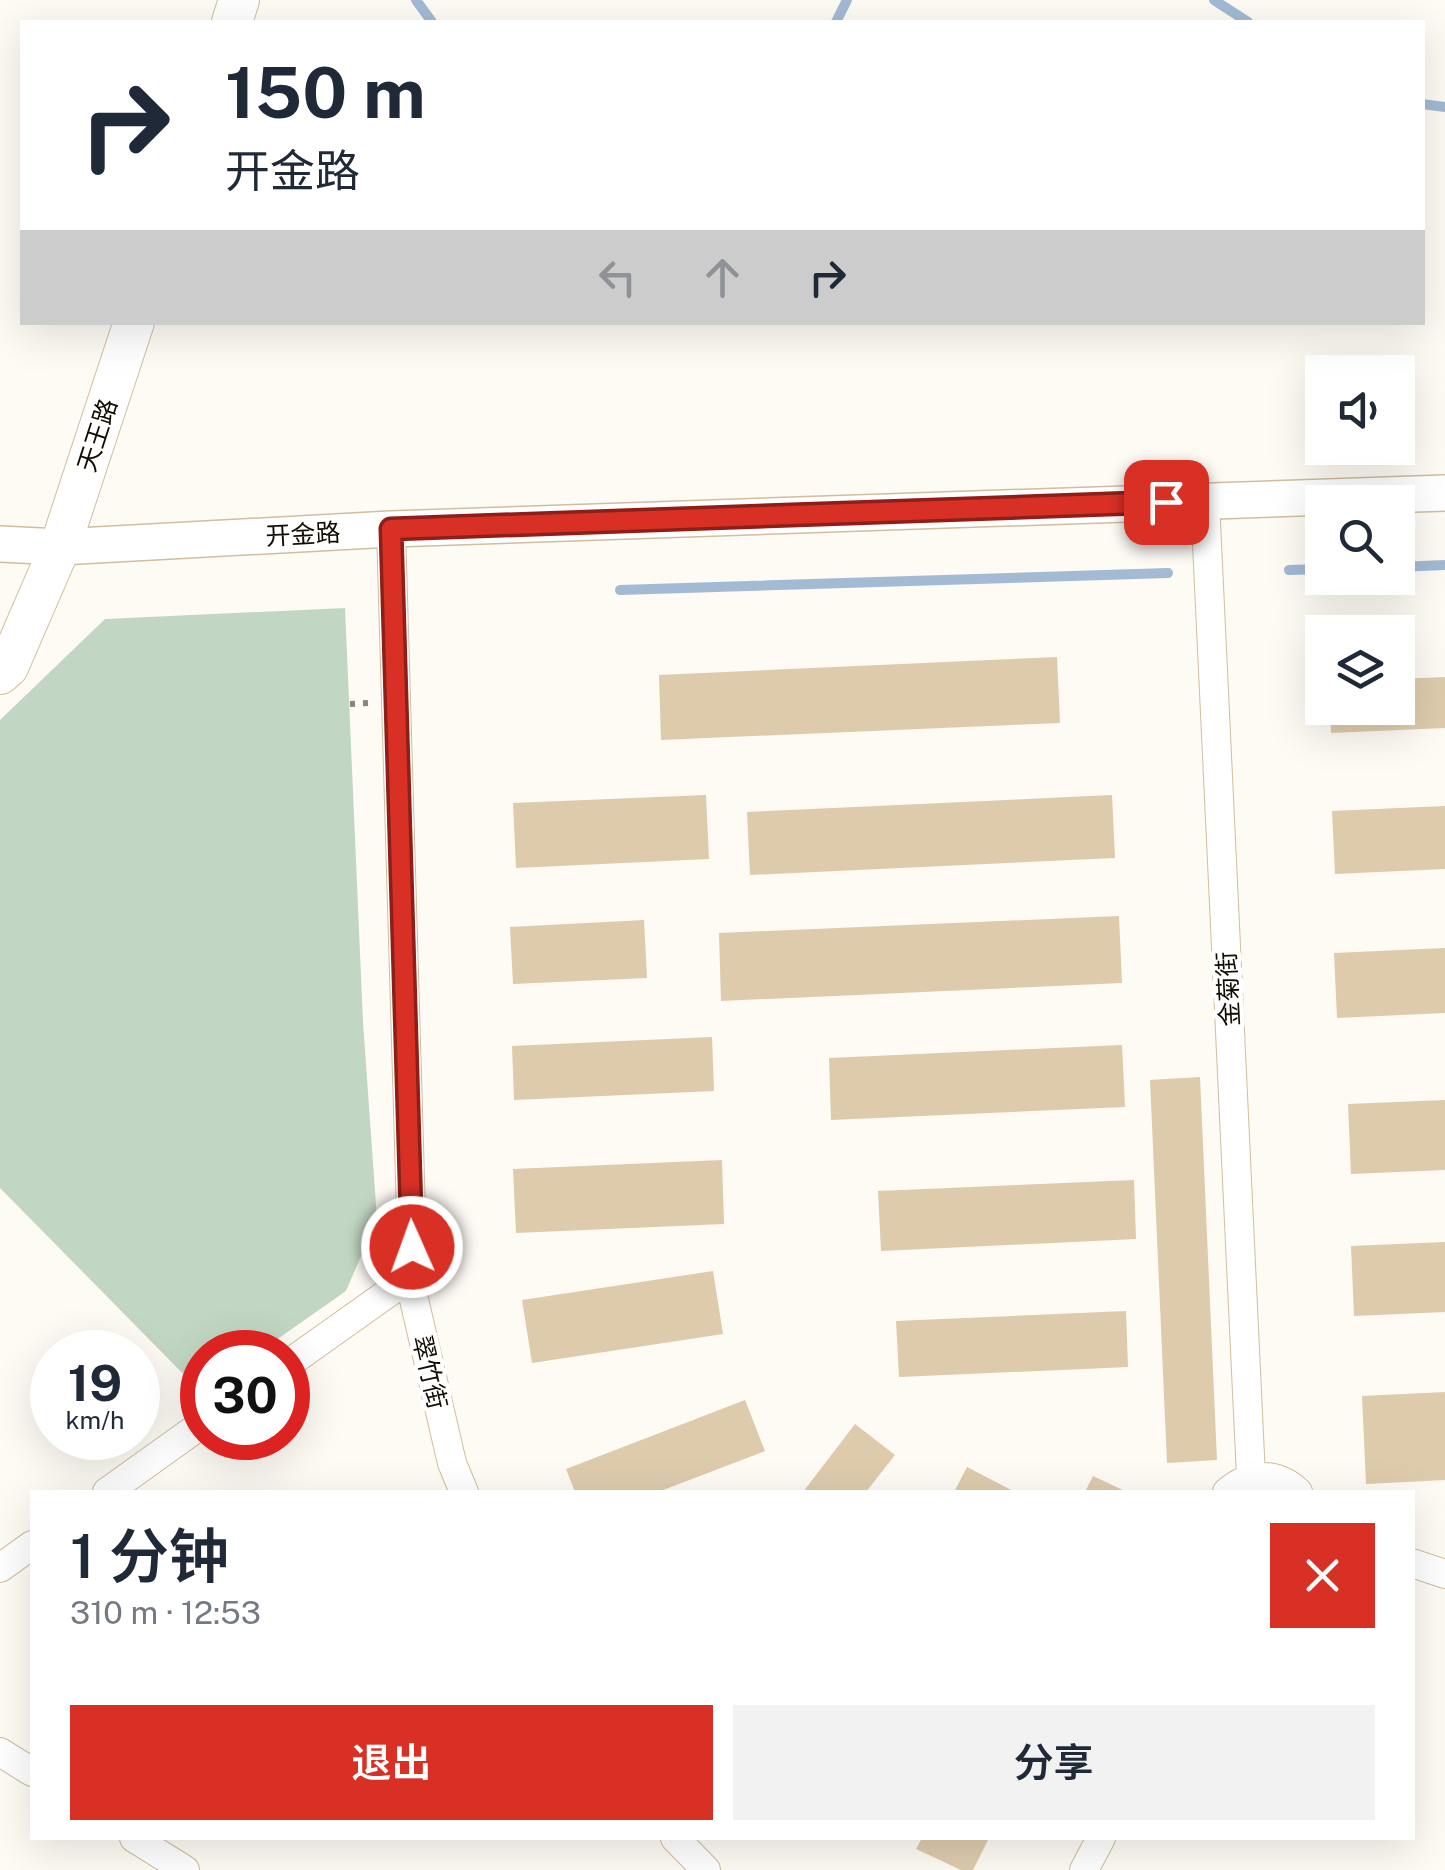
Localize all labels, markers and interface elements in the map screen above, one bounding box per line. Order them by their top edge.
text: 150 m [225,51,426,134]
icon: right [60,60,190,190]
text: 开金路 [225,144,360,197]
icon: left [590,250,645,305]
icon: ahead [695,250,750,305]
icon: right [800,250,855,305]
map controls [1305,355,1415,725]
button: sound [1305,355,1415,465]
street label: 天王路 [71,395,123,475]
pin [1124,460,1209,545]
icon: arrive [1139,475,1194,530]
button: search [1305,485,1415,595]
street label: 开金路 [265,517,341,551]
button: layers [1305,615,1415,725]
street label: 金菊街 [1211,951,1245,1027]
position arrow [360,1195,464,1299]
speed limit sign: 30 [180,1330,310,1460]
street label: 翠竹街 [407,1332,453,1412]
text: 19 [68,1353,122,1412]
text: km/h [66,1405,124,1435]
text: 1 分钟 [70,1521,229,1592]
button: close [1270,1523,1375,1628]
text: 310 m · 12:53 [70,1594,261,1631]
button: 退出 [70,1705,713,1820]
button: 分享 [733,1705,1375,1820]

